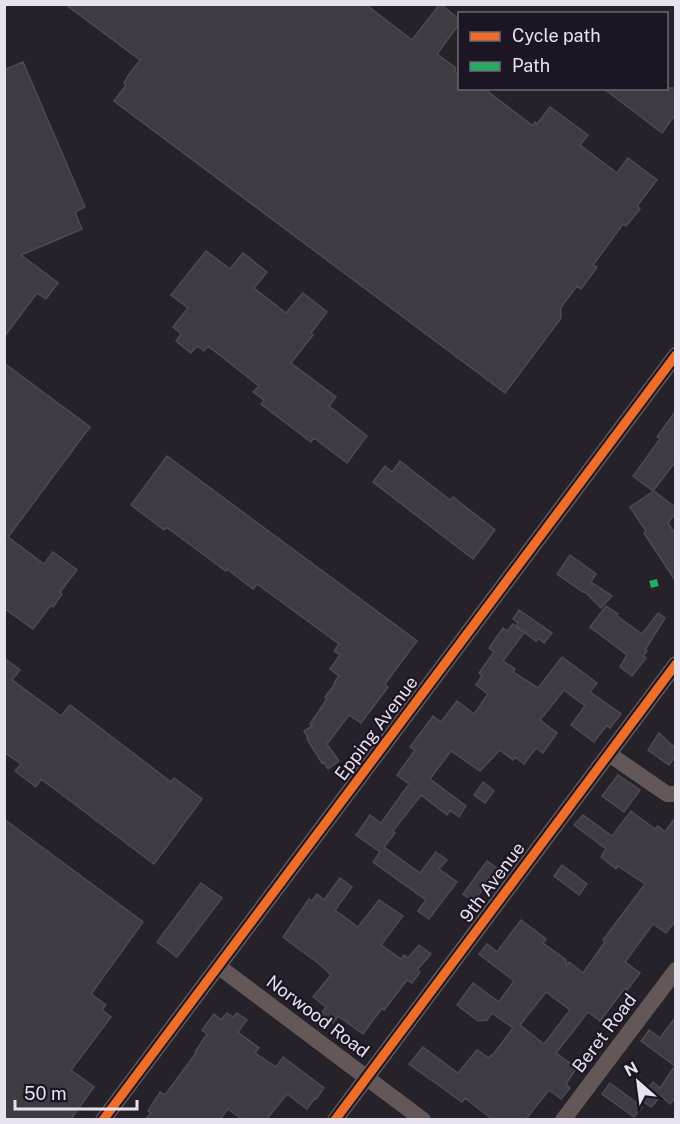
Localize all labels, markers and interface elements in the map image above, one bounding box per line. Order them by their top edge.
legend [458,12,668,90]
text: Cycle path [512,25,601,46]
text: Path [512,55,550,76]
street label: Epping Avenue [330,672,422,784]
street label: 9th Avenue [455,838,529,926]
street label: Norwood Road [263,971,373,1061]
street label: Beret Road [568,990,640,1076]
north arrow [608,1052,668,1112]
text: N [621,1058,641,1081]
scale bar [15,1073,136,1111]
text: 50 m [24,1083,67,1104]

